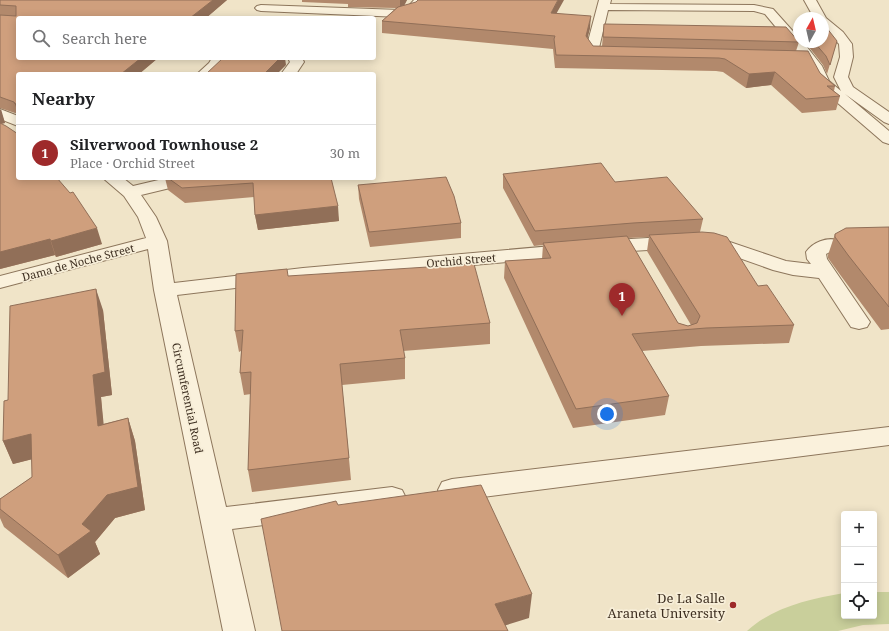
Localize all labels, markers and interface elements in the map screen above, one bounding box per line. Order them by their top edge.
north arrow [793,12,829,48]
search box [16,16,376,60]
icon: search [30,27,52,49]
text: Search here [62,28,147,48]
text: Nearby [32,87,95,110]
text: Silverwood Townhouse 2 [70,134,258,154]
text: 1 [41,144,49,162]
text: 30 m [330,144,360,162]
text: Place · Orchid Street [70,154,195,172]
street label: Dama de Noche Street [20,240,136,284]
street label: Orchid Street [426,249,496,271]
pin: 1 [609,283,635,316]
street label: Circumferential Road [169,341,207,455]
your location [597,404,617,424]
map controls [841,511,877,619]
button: + [841,511,877,547]
button: − [841,547,877,583]
button: locate [841,583,877,619]
place label: De La Salle Araneta University [608,589,726,622]
marker: De La Salle Araneta University [728,600,738,610]

